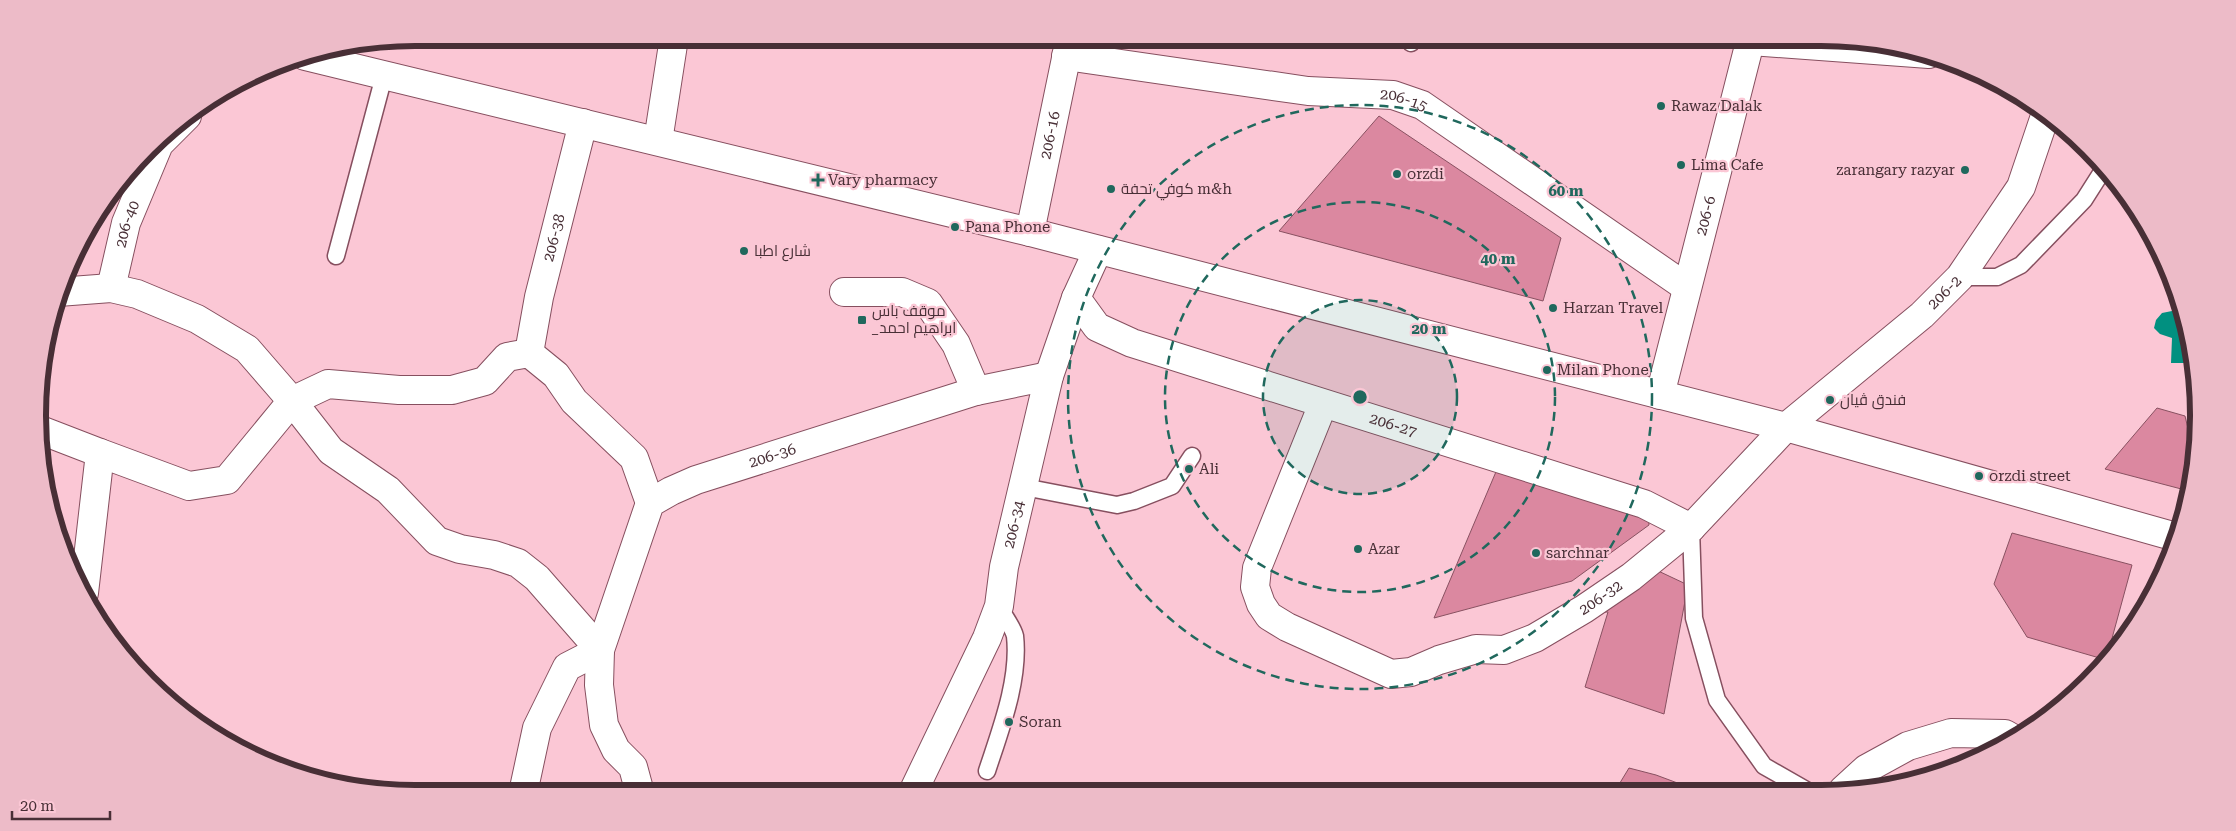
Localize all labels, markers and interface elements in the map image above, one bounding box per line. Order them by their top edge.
street label: 206-15 [1380,85,1431,115]
place label: Rawaz Dalak [1671,97,1763,115]
marker: Rawaz Dalak [1655,100,1667,112]
street label: 206-16 [1036,109,1064,161]
place label: Lima Cafe [1691,156,1764,174]
marker: Lima Cafe [1675,159,1687,171]
place label: zarangary razyar [1836,161,1955,179]
marker: zarangary razyar [1959,164,1971,176]
place label: orzdi [1407,165,1444,183]
marker: orzdi [1391,168,1403,180]
place label: Vary pharmacy [828,171,938,189]
marker: Vary pharmacy [812,174,824,186]
place label: كوفي تحفة m&h [1121,180,1232,201]
text: 60 m [1548,182,1584,200]
marker: كوفي تحفة m&h [1105,183,1117,195]
street label: 206-6 [1692,194,1719,237]
street label: 206-40 [112,198,143,249]
street label: 206-38 [539,212,569,264]
place label: Pana Phone [965,218,1050,236]
marker: Pana Phone [949,221,961,233]
place label: شارع اطبا [754,242,811,262]
marker: شارع اطبا [738,245,750,257]
text: 40 m [1480,250,1516,268]
street label: 206-2 [1924,272,1965,313]
place label: Harzan Travel [1563,299,1663,317]
place label: موقف باس _ابراهیم احمد [871,302,956,338]
marker: Harzan Travel [1547,302,1559,314]
marker: موقف باس _ابراهیم احمد [856,314,868,326]
text: 20 m [1411,320,1447,338]
place label: Milan Phone [1557,361,1649,379]
marker: Milan Phone [1541,364,1553,376]
centre of rings [1351,388,1369,406]
place label: فندق ڤيان [1840,391,1906,410]
marker: فندق ڤيان [1824,394,1836,406]
street label: 206-27 [1367,409,1419,441]
street label: 206-36 [747,440,798,472]
place label: Ali [1199,460,1219,478]
marker: Ali [1183,463,1195,475]
place label: orzdi street [1989,467,2071,485]
marker: orzdi street [1973,470,1985,482]
street label: 206-34 [1000,498,1028,550]
place label: Azar [1368,540,1400,558]
marker: Azar [1352,543,1364,555]
place label: sarchnar [1546,544,1609,562]
marker: sarchnar [1530,547,1542,559]
street label: 206-32 [1576,577,1626,619]
place label: Soran [1019,713,1062,731]
marker: Soran [1003,716,1015,728]
scale bar [12,788,110,820]
text: 20 m [20,797,55,815]

